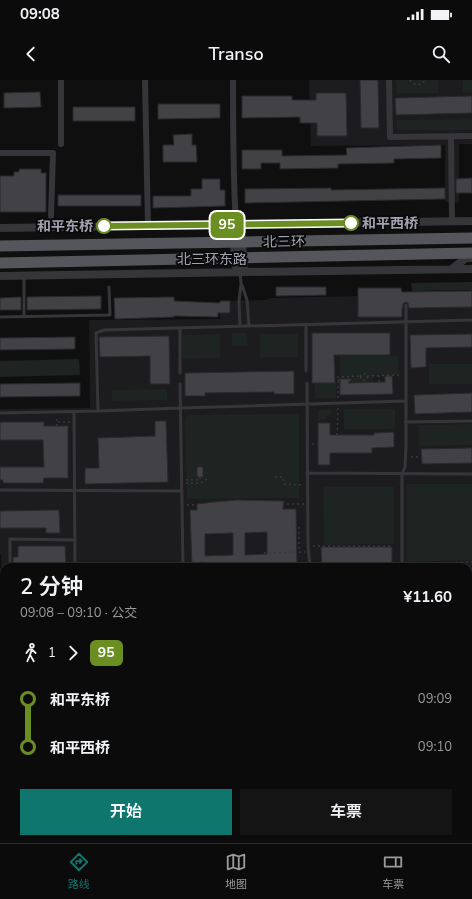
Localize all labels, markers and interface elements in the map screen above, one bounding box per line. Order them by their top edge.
text: 09:08 [20,4,60,24]
text: Transo [208,42,264,66]
icon: back [20,43,42,65]
icon: search [430,43,452,65]
line badge: 95 [209,212,245,238]
place label: 和平西桥 [362,214,418,233]
text: 95 [219,215,235,234]
marker: 和平西桥 [343,215,359,231]
place label: 和平东桥 [37,217,93,236]
marker: 和平东桥 [96,218,112,234]
street label: 北三环 [263,232,305,252]
street label: 北三环东路 [177,250,247,269]
text: 2 分钟 [20,572,83,602]
text: ¥11.60 [403,587,452,607]
text: 09:08 – 09:10 · 公交 [20,604,137,622]
icon: walk [20,642,42,664]
icon: forward [62,642,84,664]
text: 95 [98,643,115,662]
text: 1 [48,644,56,662]
text: 和平东桥 [50,690,110,710]
text: 09:09 [418,690,452,708]
text: 和平西桥 [50,738,110,758]
text: 09:10 [418,738,452,756]
button: 开始 [20,789,232,835]
button: 车票 [240,789,452,835]
tab: 路线 [68,851,90,892]
tab: 地图 [225,851,247,892]
tab: 车票 [382,851,404,892]

